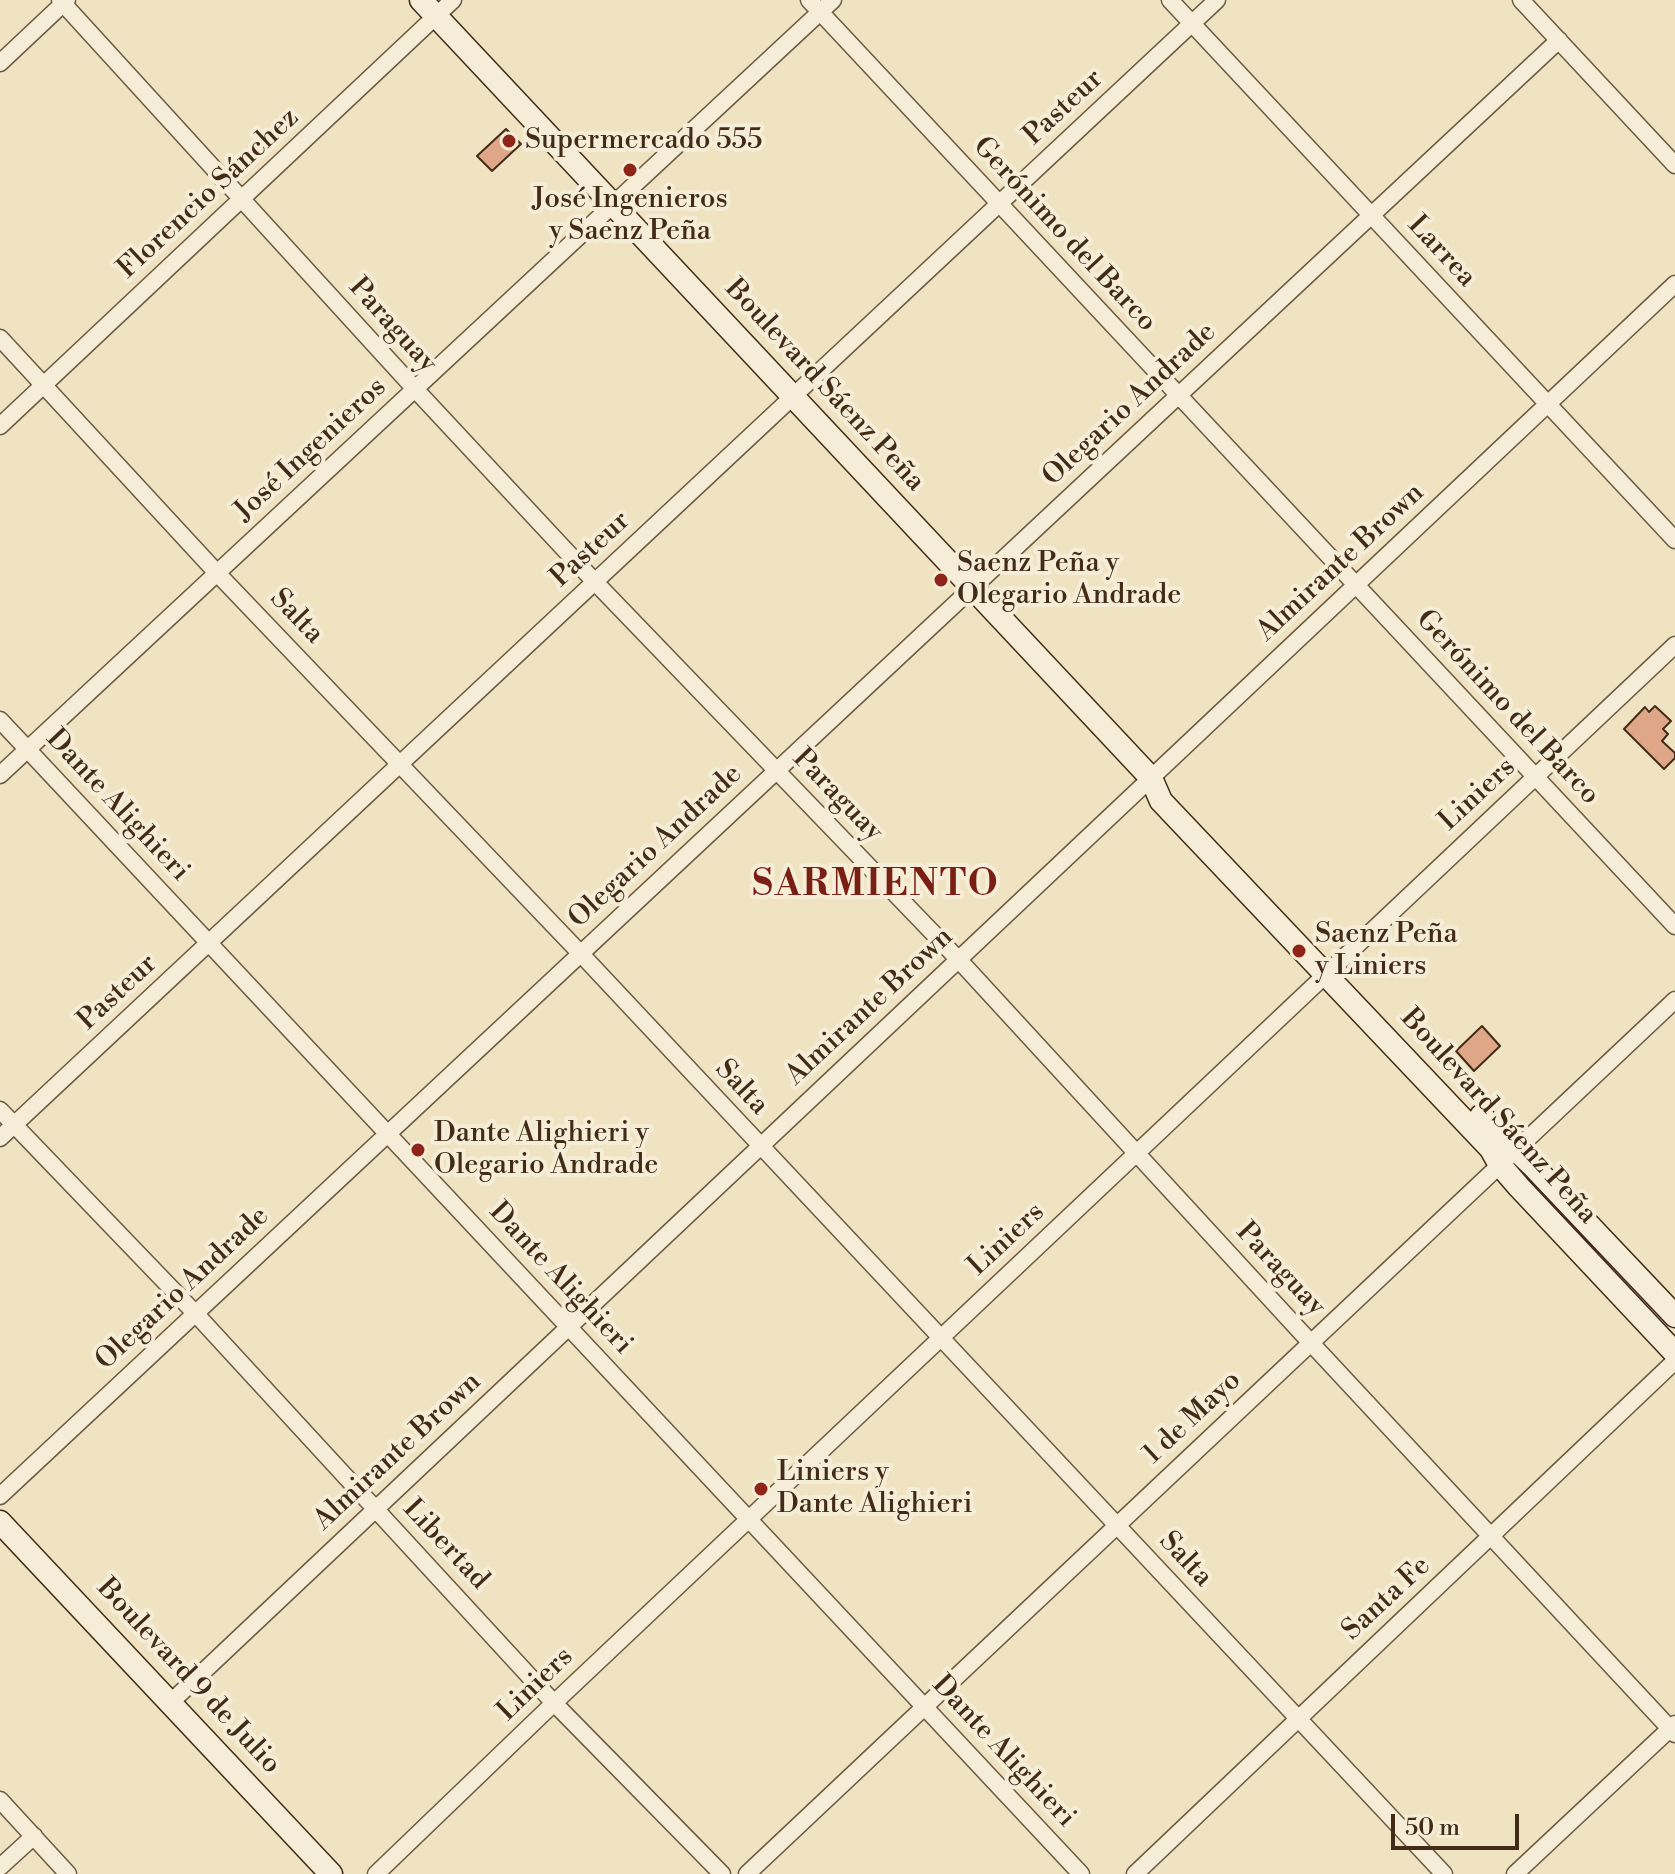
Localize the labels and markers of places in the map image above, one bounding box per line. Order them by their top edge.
place label: Supermercado 555 [525,124,762,158]
marker: Supermercado 555 [500,132,518,150]
marker: José Ingenieros y Saenz Peña [621,161,639,179]
place label: José Ingenieros y Saenz Peña [532,183,728,249]
place label: Saenz Peña y Olegario Andrade [957,547,1181,613]
marker: Saenz Peña y Olegario Andrade [932,571,950,589]
place label: Saenz Peña y Liniers [1315,918,1458,984]
marker: Saenz Peña y Liniers [1290,942,1308,960]
place label: Dante Alighieri y Olegario Andrade [434,1117,658,1183]
marker: Dante Alighieri y Olegario Andrade [409,1141,427,1159]
place label: Liniers y Dante Alighieri [777,1456,972,1522]
marker: Liniers y Dante Alighieri [752,1480,770,1498]

